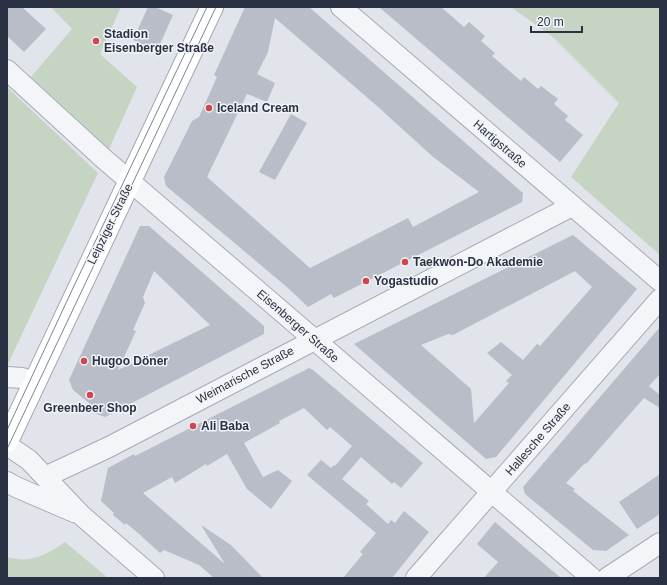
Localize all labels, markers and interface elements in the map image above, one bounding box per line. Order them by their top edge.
scale bar [531,8,582,34]
text: 20 m [537,15,564,29]
place label: Stadion Eisenberger Straße [104,27,214,55]
marker: Stadion Eisenberger Straße [91,36,101,46]
place label: Iceland Cream [217,101,299,115]
marker: Iceland Cream [204,103,214,113]
street label: Hartigstraße [470,117,530,171]
street label: Leipziger Straße [84,181,136,267]
place label: Taekwon-Do Akademie [413,255,543,269]
marker: Taekwon-Do Akademie [400,257,410,267]
place label: Yogastudio [374,274,438,288]
marker: Yogastudio [361,276,371,286]
street label: Eisenberger Straße [254,287,342,366]
street label: Weimarische Straße [194,343,296,407]
place label: Hugoo Döner [92,354,168,368]
marker: Hugoo Döner [79,356,89,366]
marker: Greenbeer Shop [85,390,95,400]
street label: Hallesche Straße [503,399,574,478]
place label: Greenbeer Shop [43,401,137,415]
place label: Ali Baba [201,419,249,433]
marker: Ali Baba [188,421,198,431]

